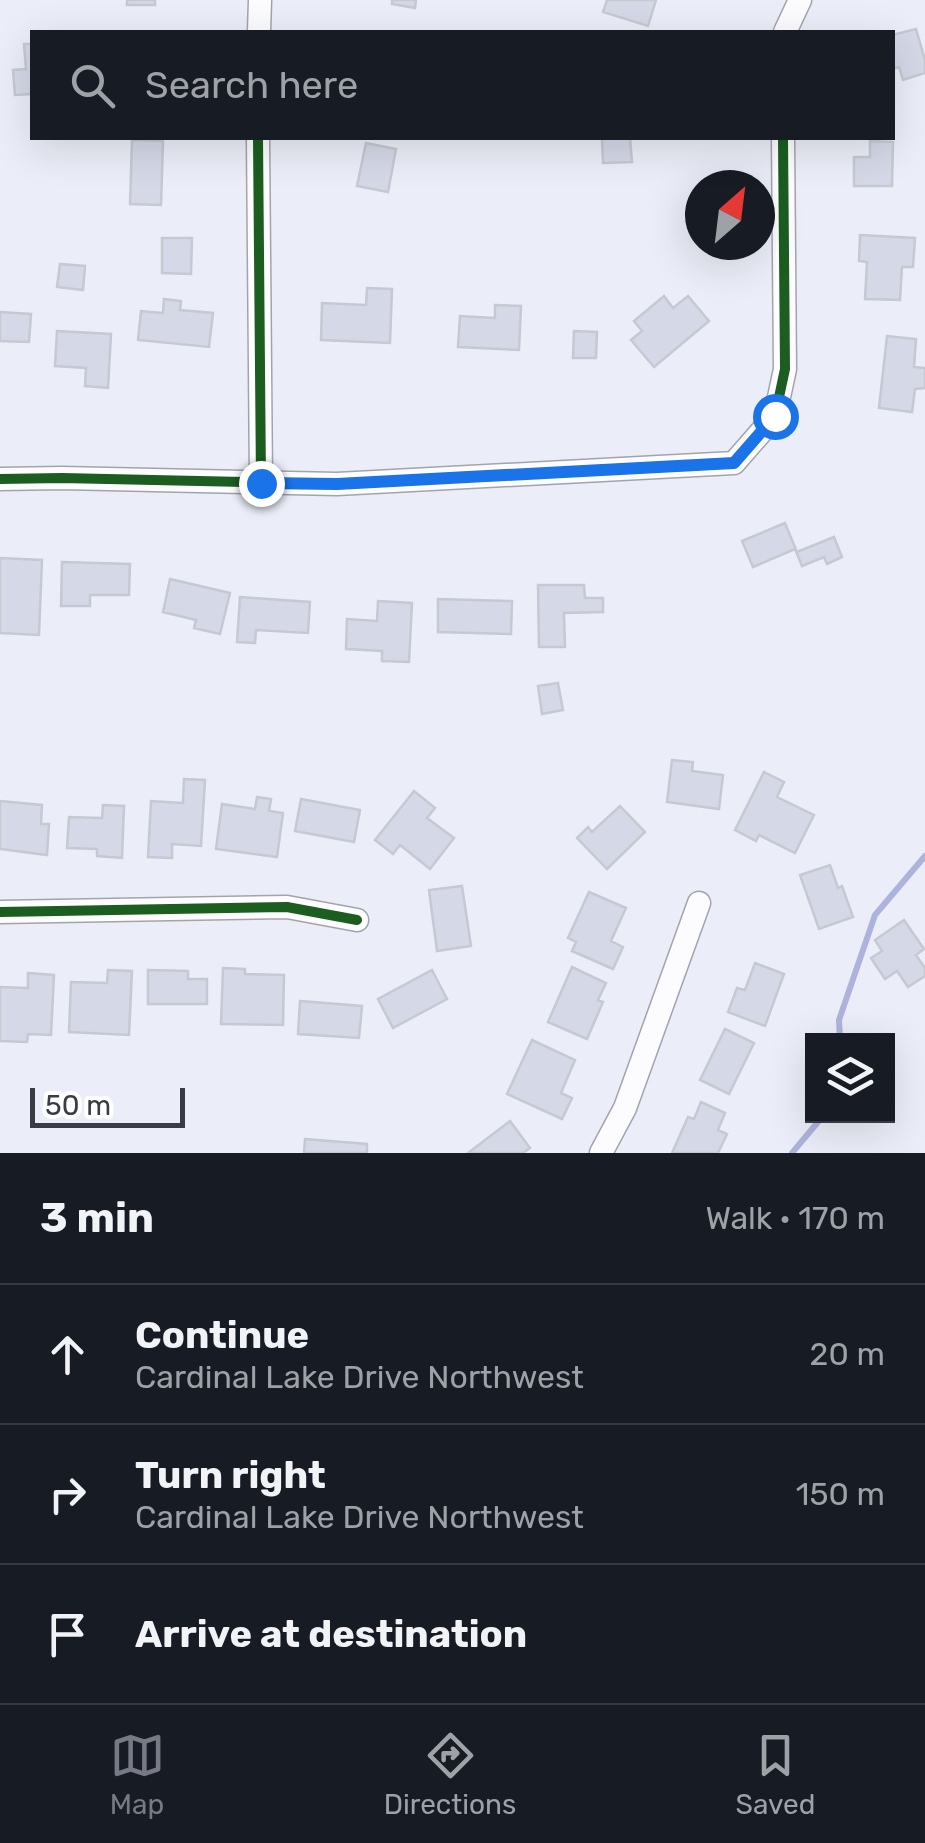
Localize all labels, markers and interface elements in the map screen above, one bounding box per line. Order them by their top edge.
search box [30,30,895,140]
icon: search [65,58,120,113]
text: Search here [145,62,358,108]
north arrow [685,170,775,260]
route start [753,394,799,440]
route end [239,461,285,507]
map controls [805,1033,895,1123]
button: layers [805,1033,895,1123]
scale bar [30,1083,185,1128]
text: 50 m [45,1089,111,1122]
text: 3 min [40,1193,154,1243]
text: Walk · 170 m [705,1199,885,1237]
text: Continue [135,1312,309,1358]
icon: ahead [40,1327,95,1382]
text: 20 m [810,1335,885,1373]
text: Cardinal Lake Drive Northwest [135,1358,584,1396]
text: Turn right [135,1452,326,1498]
icon: right [40,1467,95,1522]
text: 150 m [796,1475,885,1513]
text: Cardinal Lake Drive Northwest [135,1498,584,1536]
icon: arrive [40,1607,95,1662]
text: Arrive at destination [135,1611,527,1657]
tab: Map [110,1728,165,1821]
tab: Directions [384,1728,516,1821]
tab: Saved [735,1728,815,1821]

